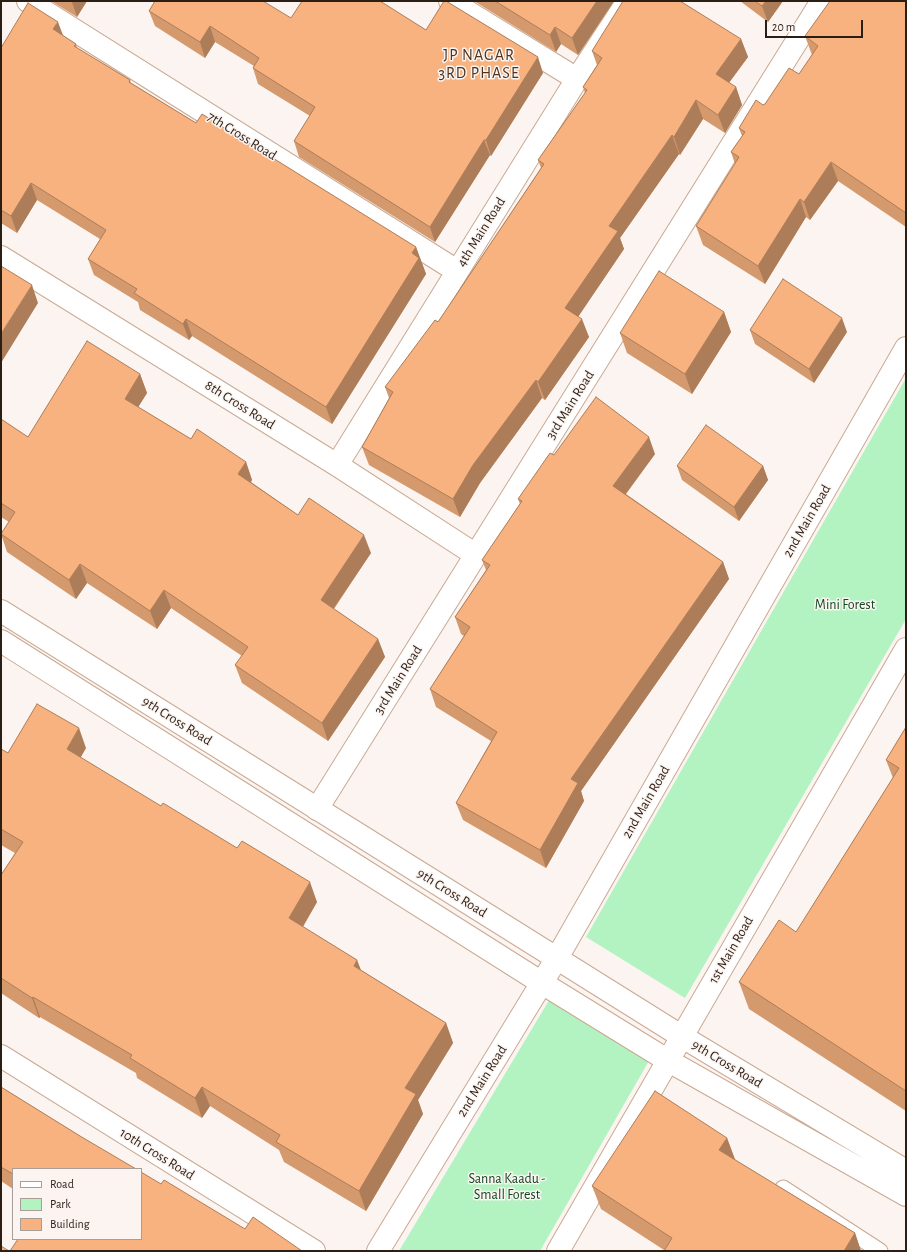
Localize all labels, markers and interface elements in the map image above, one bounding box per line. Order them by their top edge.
scale bar [767,12,865,38]
text: 20 m [772,21,795,33]
district label: JP NAGAR 3RD PHASE [438,45,520,83]
street label: 7th Cross Road [204,108,280,164]
street label: 4th Main Road [453,194,509,270]
street label: 3rd Main Road [542,367,598,443]
street label: 8th Cross Road [202,377,278,433]
street label: 2nd Main Road [779,482,835,560]
park label: Mini Forest [815,597,875,613]
street label: 3rd Main Road [370,642,426,718]
street label: 9th Cross Road [139,693,215,749]
street label: 2nd Main Road [618,763,674,841]
street label: 9th Cross Road [414,865,490,921]
street label: 1st Main Road [705,913,757,987]
street label: 9th Cross Road [689,1036,765,1092]
street label: 2nd Main Road [453,1042,511,1120]
street label: 10th Cross Road [116,1124,198,1184]
legend [12,1168,142,1240]
park label: Sanna Kaadu - Small Forest [468,1171,546,1204]
text: Road [50,1178,74,1190]
text: Park [50,1198,71,1210]
text: Building [50,1218,90,1230]

